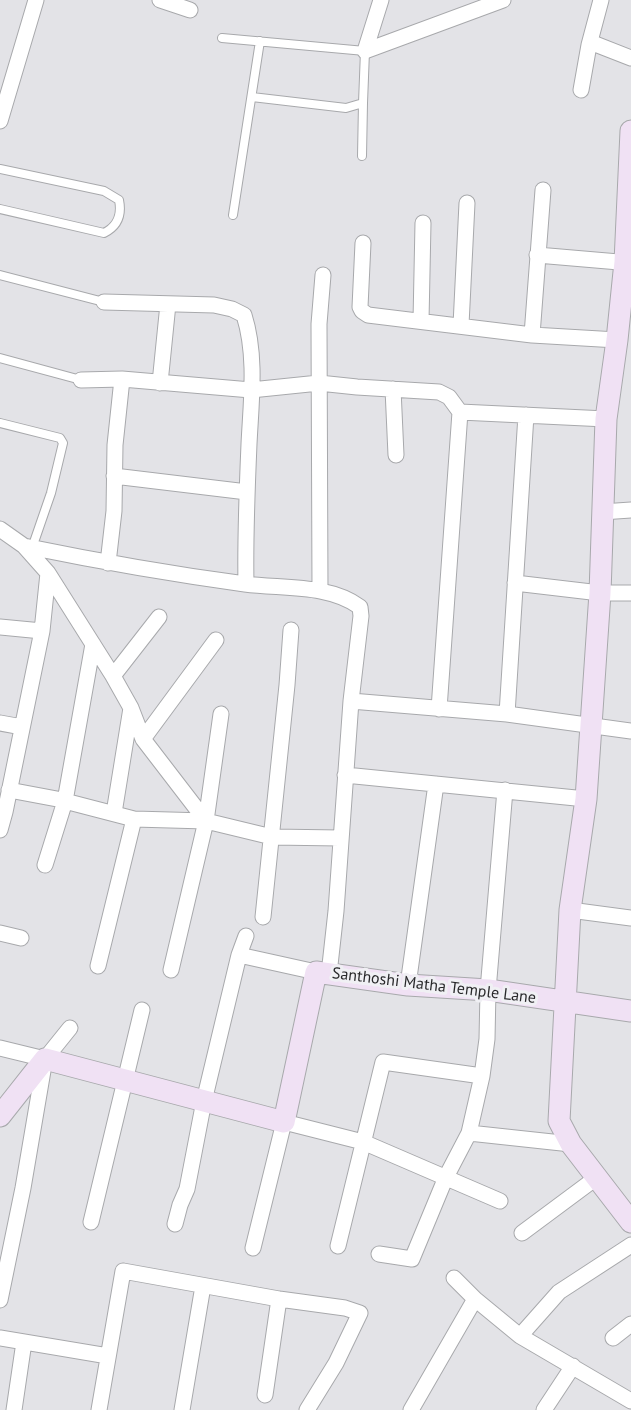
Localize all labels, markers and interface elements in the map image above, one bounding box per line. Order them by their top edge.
street label: Santhoshi Matha Temple Lane [331,964,537,1008]

